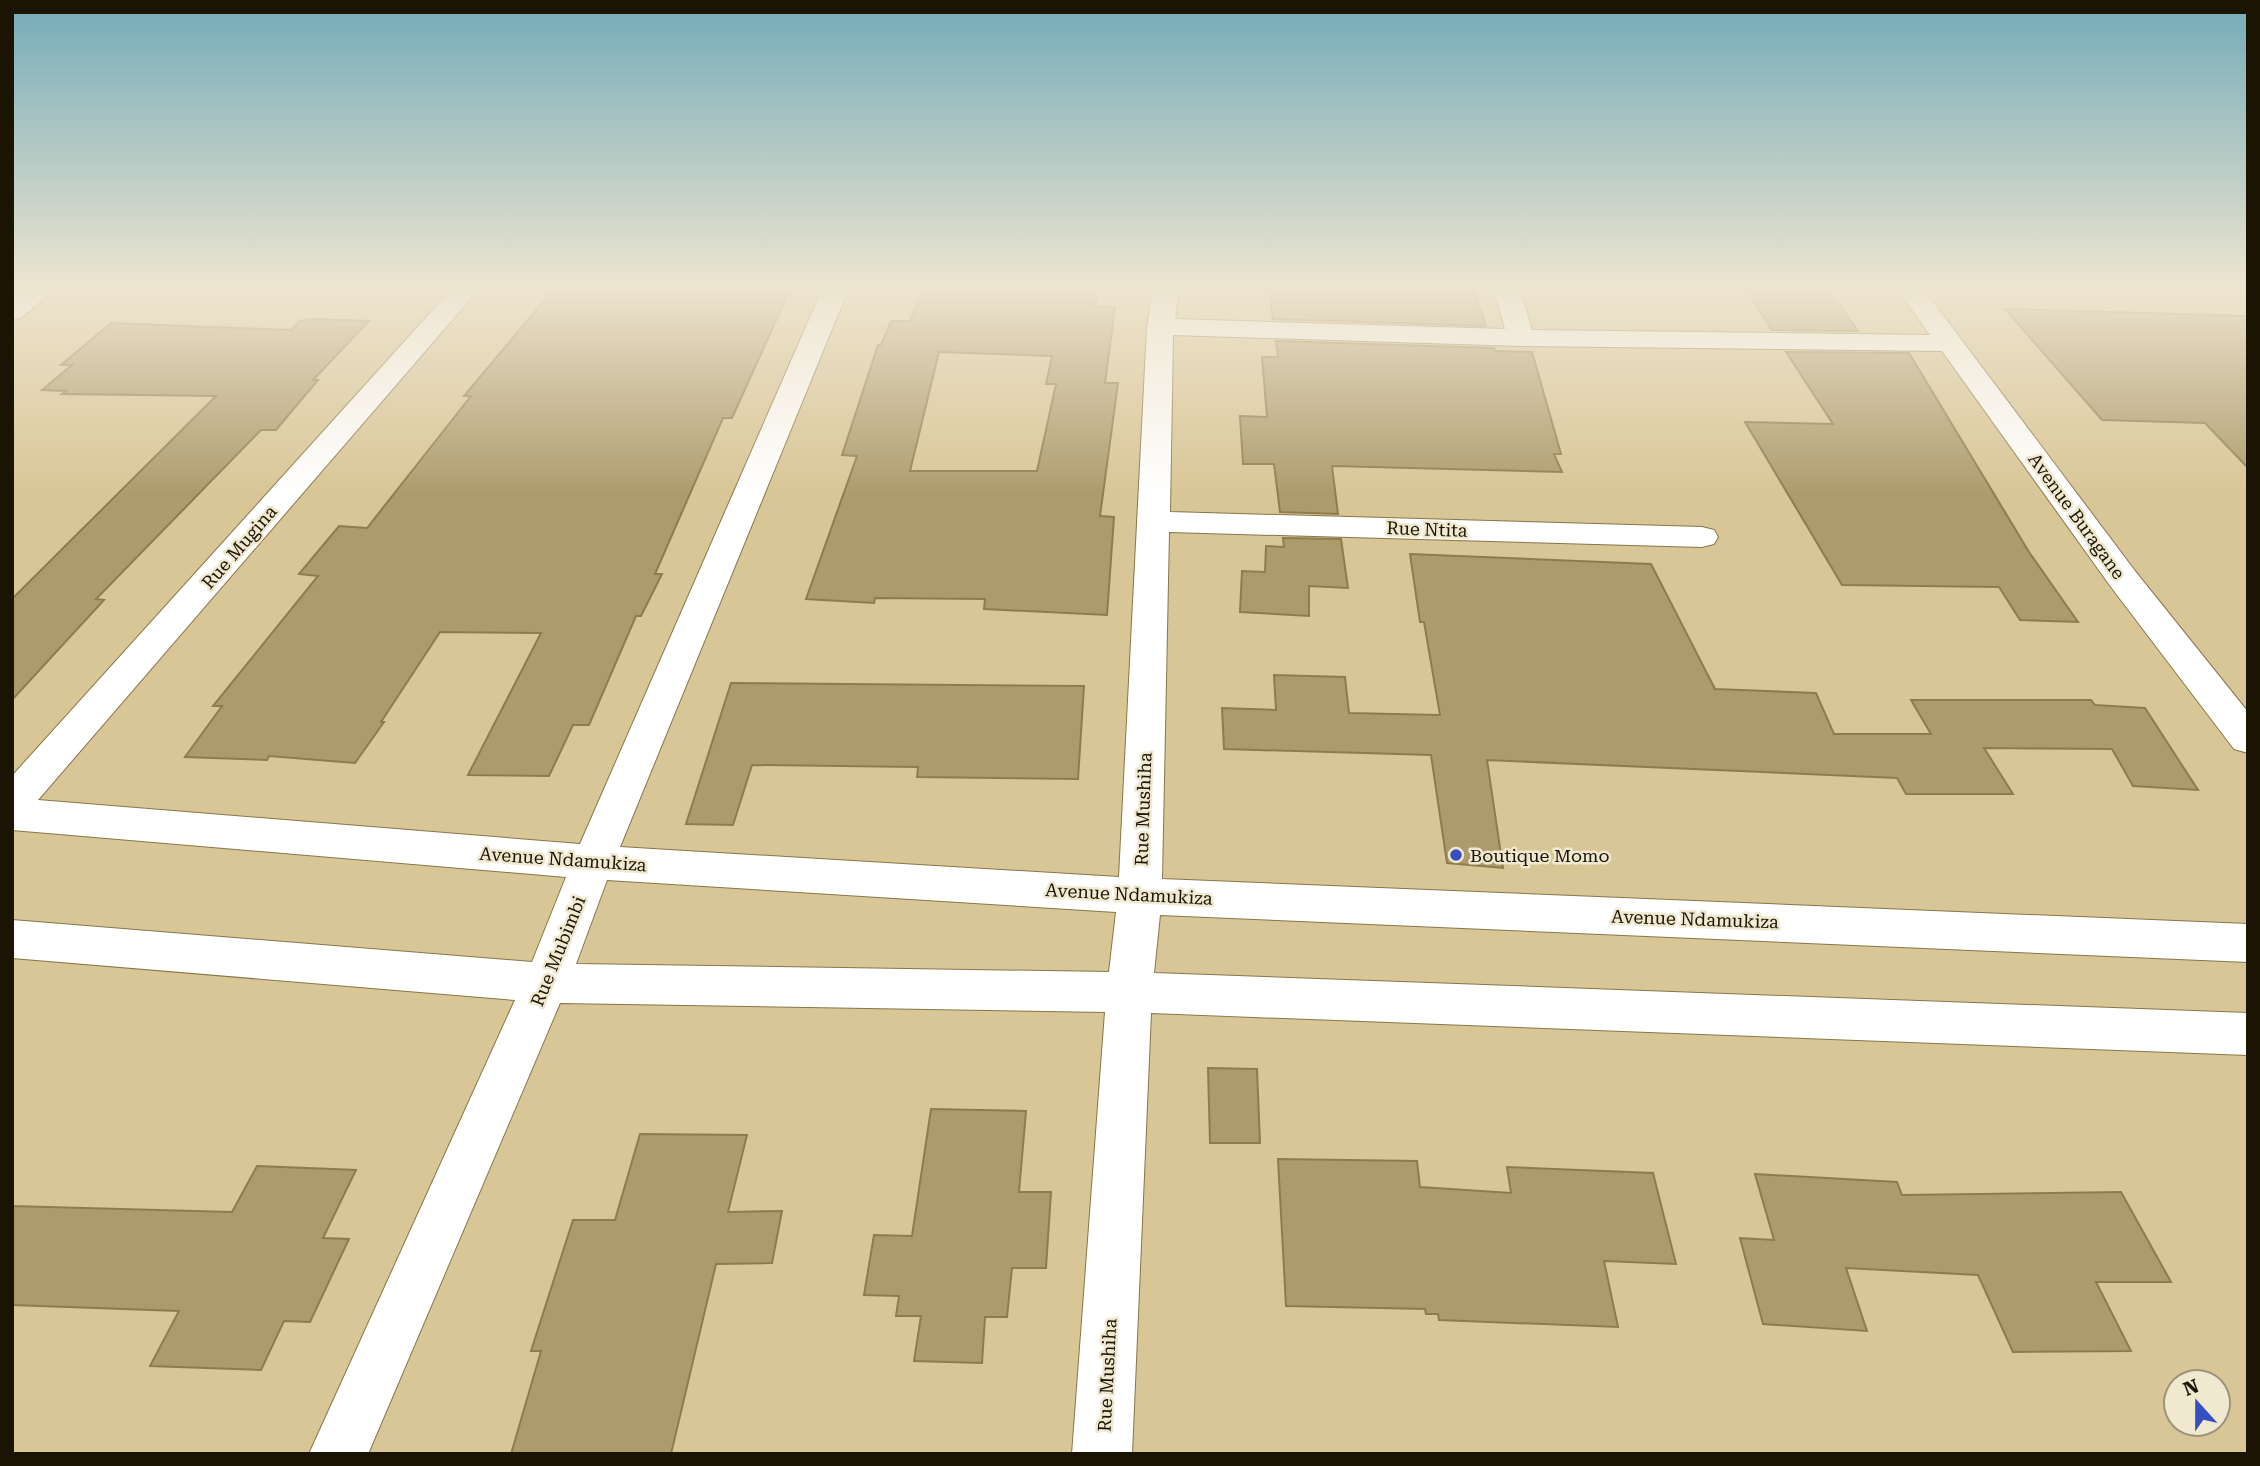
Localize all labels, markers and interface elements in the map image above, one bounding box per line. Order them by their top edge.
street label: Avenue Buragane [2024,449,2130,583]
street label: Rue Mugina [197,501,281,593]
street label: Rue Ntita [1386,517,1468,541]
street label: Rue Mushiha [1131,752,1155,866]
street label: Avenue Ndamukiza [479,843,647,875]
place label: Boutique Momo [1470,845,1609,866]
marker: Boutique Momo [1448,847,1464,863]
street label: Avenue Ndamukiza [1045,879,1213,909]
street label: Rue Mubimbi [526,893,590,1009]
street label: Avenue Ndamukiza [1611,906,1779,932]
street label: Rue Mushiha [1094,1318,1120,1432]
north arrow [2162,1368,2232,1438]
text: N [2180,1374,2202,1401]

